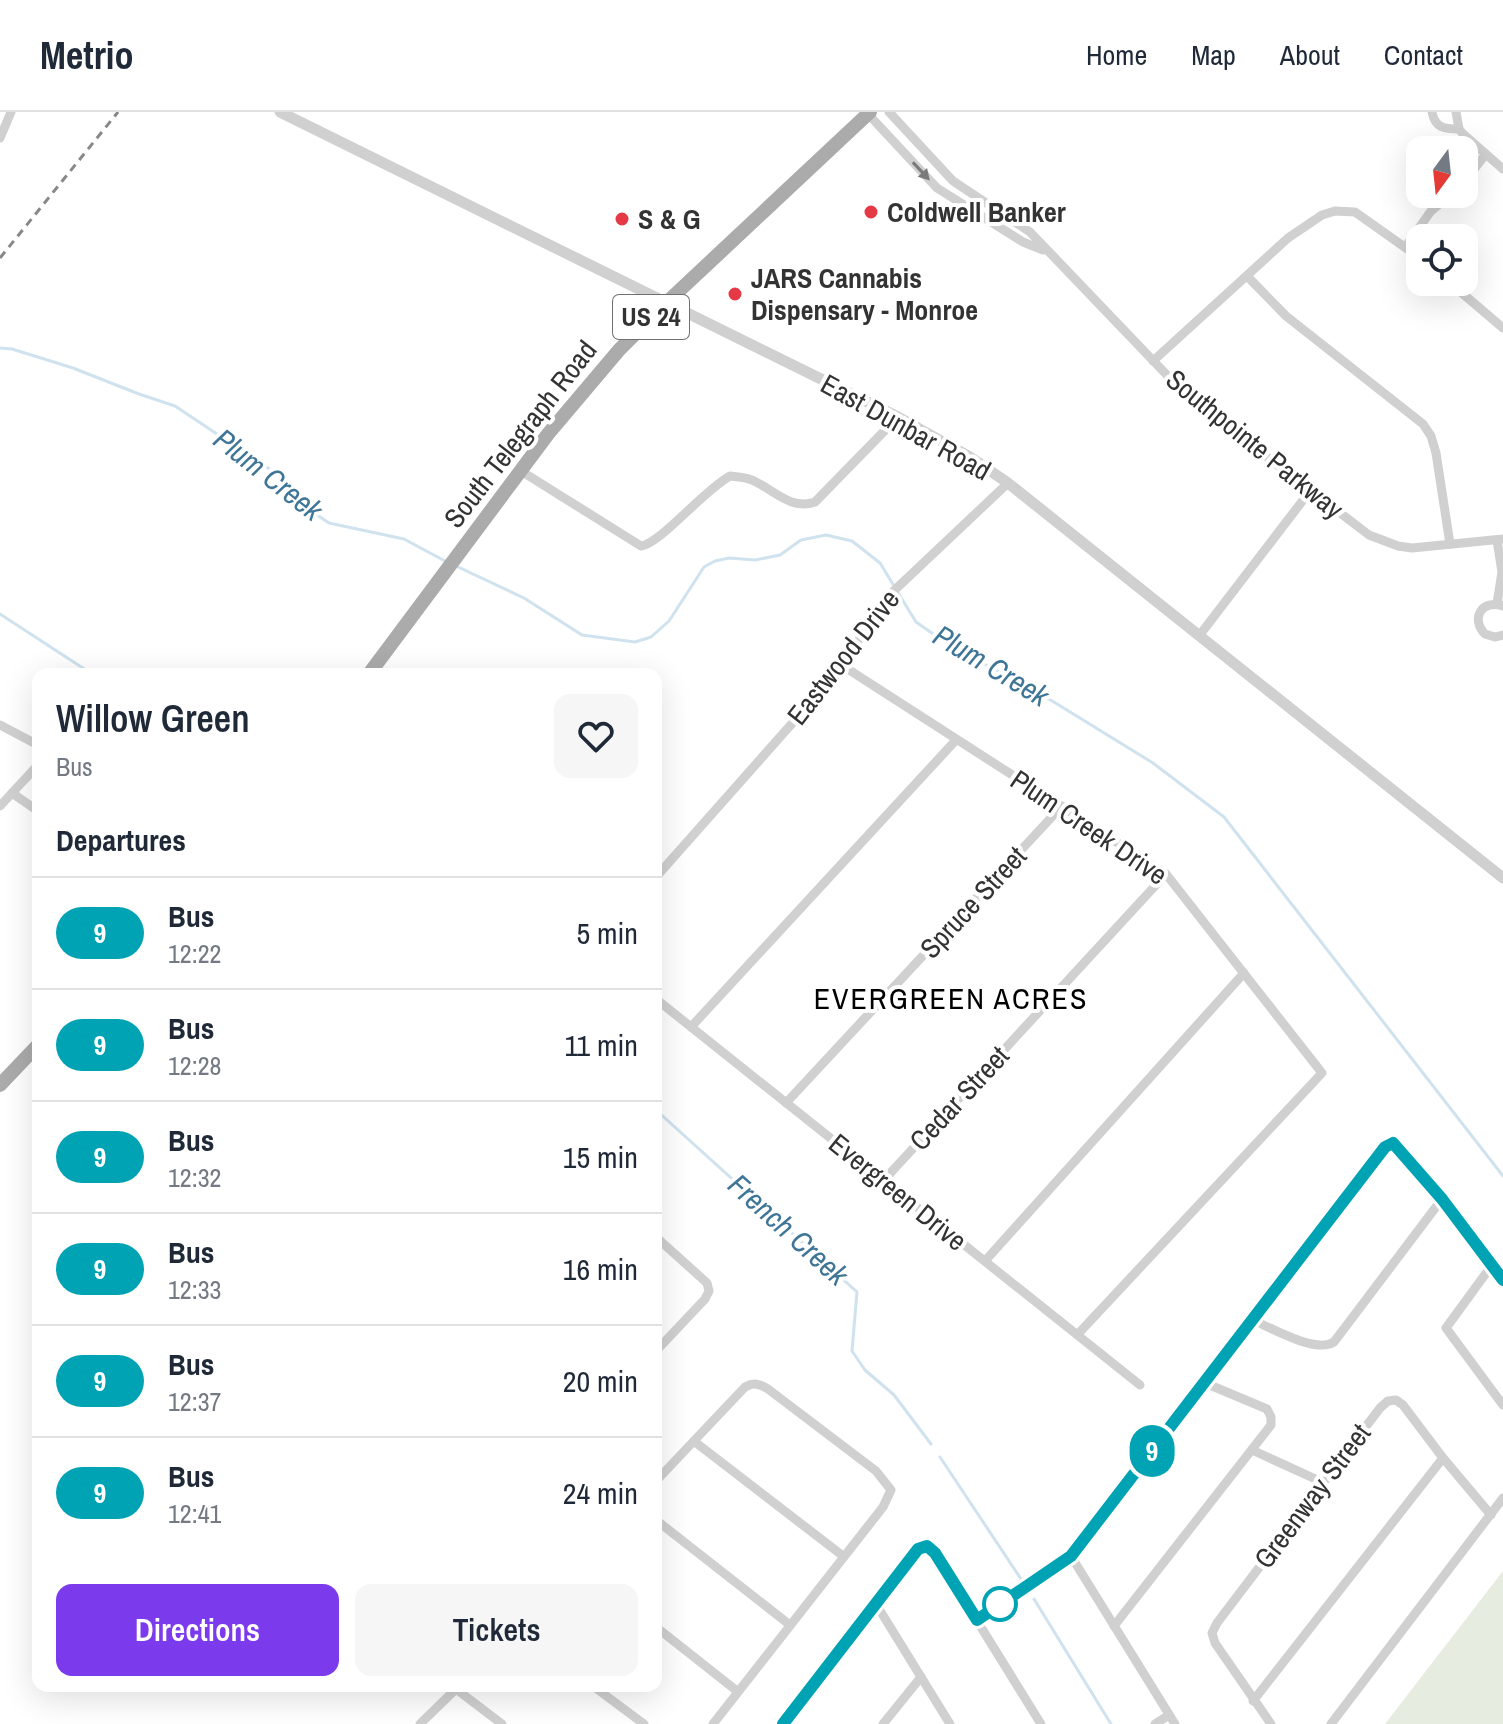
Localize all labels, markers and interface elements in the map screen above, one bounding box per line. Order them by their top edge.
text: Metrio [40,30,133,81]
text: Home [1086,36,1147,74]
text: Map [1191,36,1236,74]
text: About [1280,36,1340,74]
text: Contact [1384,36,1463,74]
north arrow [1406,136,1478,208]
map controls [1406,136,1478,296]
one-way arrow [912,161,930,180]
place label: Coldwell Banker [887,193,1066,231]
place label: S & G [638,200,701,238]
marker: Coldwell Banker [862,203,880,221]
marker: S & G [613,210,631,228]
button: locate [1406,224,1478,296]
place label: JARS Cannabis Dispensary - Monroe [751,259,978,329]
marker: JARS Cannabis Dispensary - Monroe [726,285,744,303]
road number: US 24 [613,295,689,339]
street label: South Telegraph Road [435,332,605,536]
street label: Southpointe Parkway [1158,361,1352,528]
street label: East Dunbar Road [814,365,998,489]
water label: Plum Creek [206,419,333,531]
street label: Eastwood Drive [778,581,908,733]
water label: Plum Creek [926,615,1058,716]
text: Willow Green [56,693,250,744]
button: heart [554,694,638,778]
text: Bus [56,749,93,784]
street label: Plum Creek Drive [1003,761,1175,893]
text: Departures [56,820,186,860]
street label: Spruce Street [911,838,1035,966]
text: Bus [168,896,214,936]
text: 5 min [576,913,638,953]
text: 9 [94,914,106,952]
text: 12:22 [168,936,221,971]
district label: EVERGREEN ACRES [814,978,1088,1018]
text: Bus [168,1008,214,1048]
text: 11 min [565,1025,638,1065]
text: 9 [94,1026,106,1064]
street label: Cedar Street [901,1037,1017,1159]
text: 12:28 [168,1048,221,1083]
text: Bus [168,1120,214,1160]
street label: Evergreen Drive [821,1125,975,1259]
text: 15 min [563,1137,638,1177]
text: 9 [94,1138,106,1176]
text: 12:32 [168,1160,221,1195]
water label: French Creek [720,1165,859,1295]
text: Bus [168,1232,214,1272]
text: 16 min [563,1249,638,1289]
text: 9 [94,1250,106,1288]
text: 12:33 [168,1272,221,1307]
text: Bus [168,1344,214,1384]
text: 20 min [563,1361,638,1401]
text: 9 [94,1362,106,1400]
text: 12:37 [168,1384,221,1419]
street label: Greenway Street [1245,1416,1379,1576]
line badge: 9 [1126,1425,1178,1477]
text: 9 [1146,1432,1158,1470]
text: Bus [168,1456,214,1496]
text: 24 min [563,1473,638,1513]
text: 9 [94,1474,106,1512]
text: 12:41 [168,1496,221,1531]
button: Directions [56,1584,339,1676]
button: Tickets [355,1584,638,1676]
unlabelled marker [983,1587,1017,1621]

